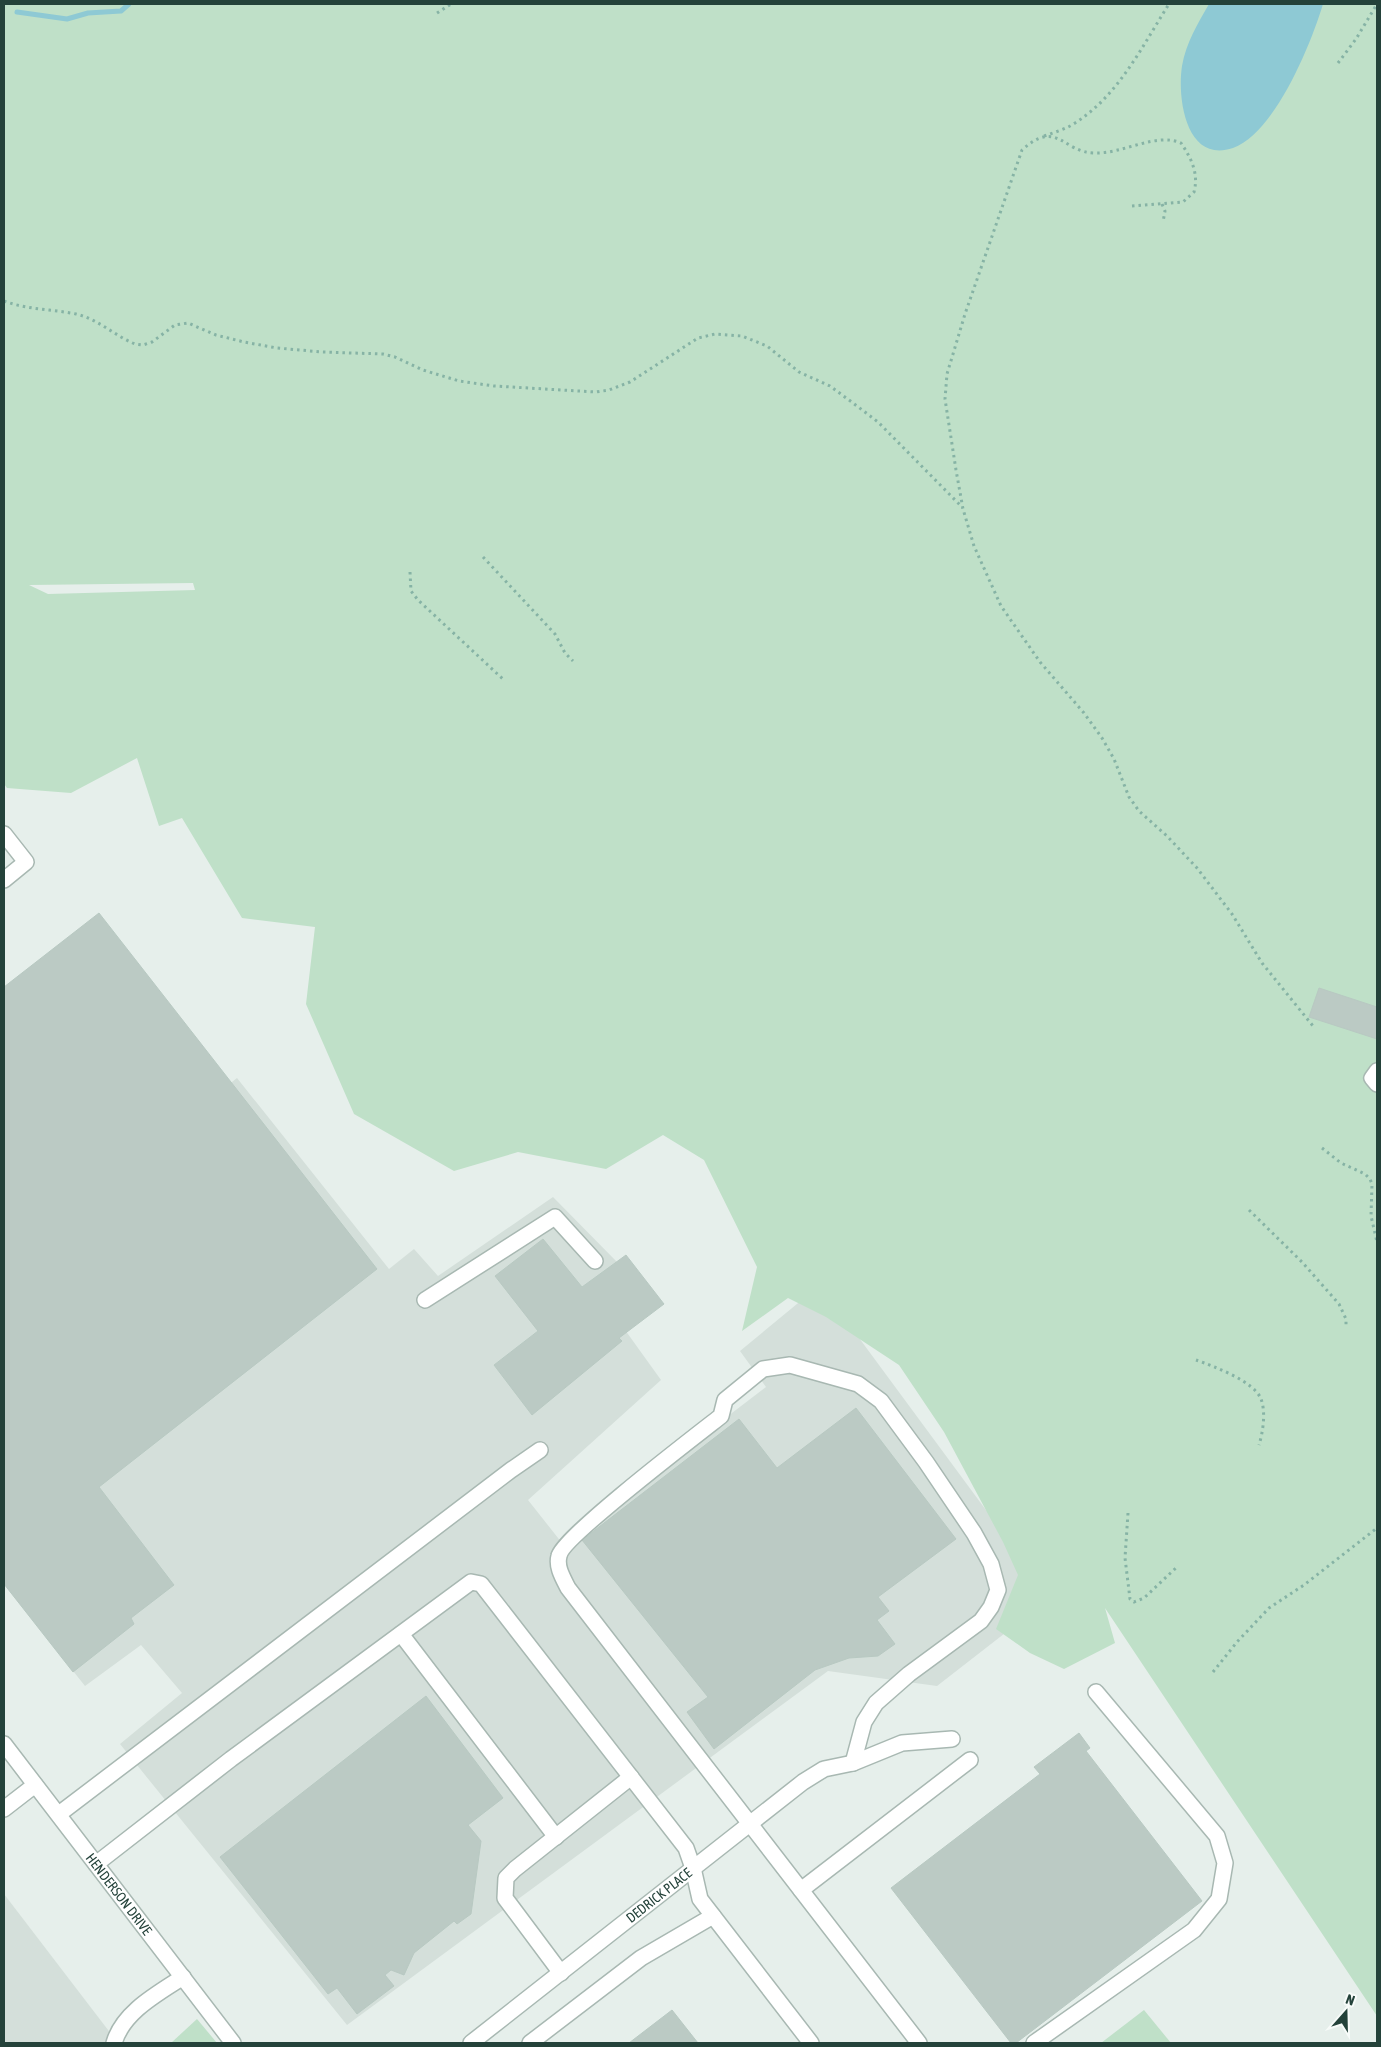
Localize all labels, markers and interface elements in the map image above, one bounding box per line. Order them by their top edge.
street label: HENDERSON DRIVE [83,1850,155,1938]
street label: DEDRICK PLACE [623,1865,695,1926]
north arrow [1321,1987,1371,2037]
text: N [1344,1991,1357,2009]

